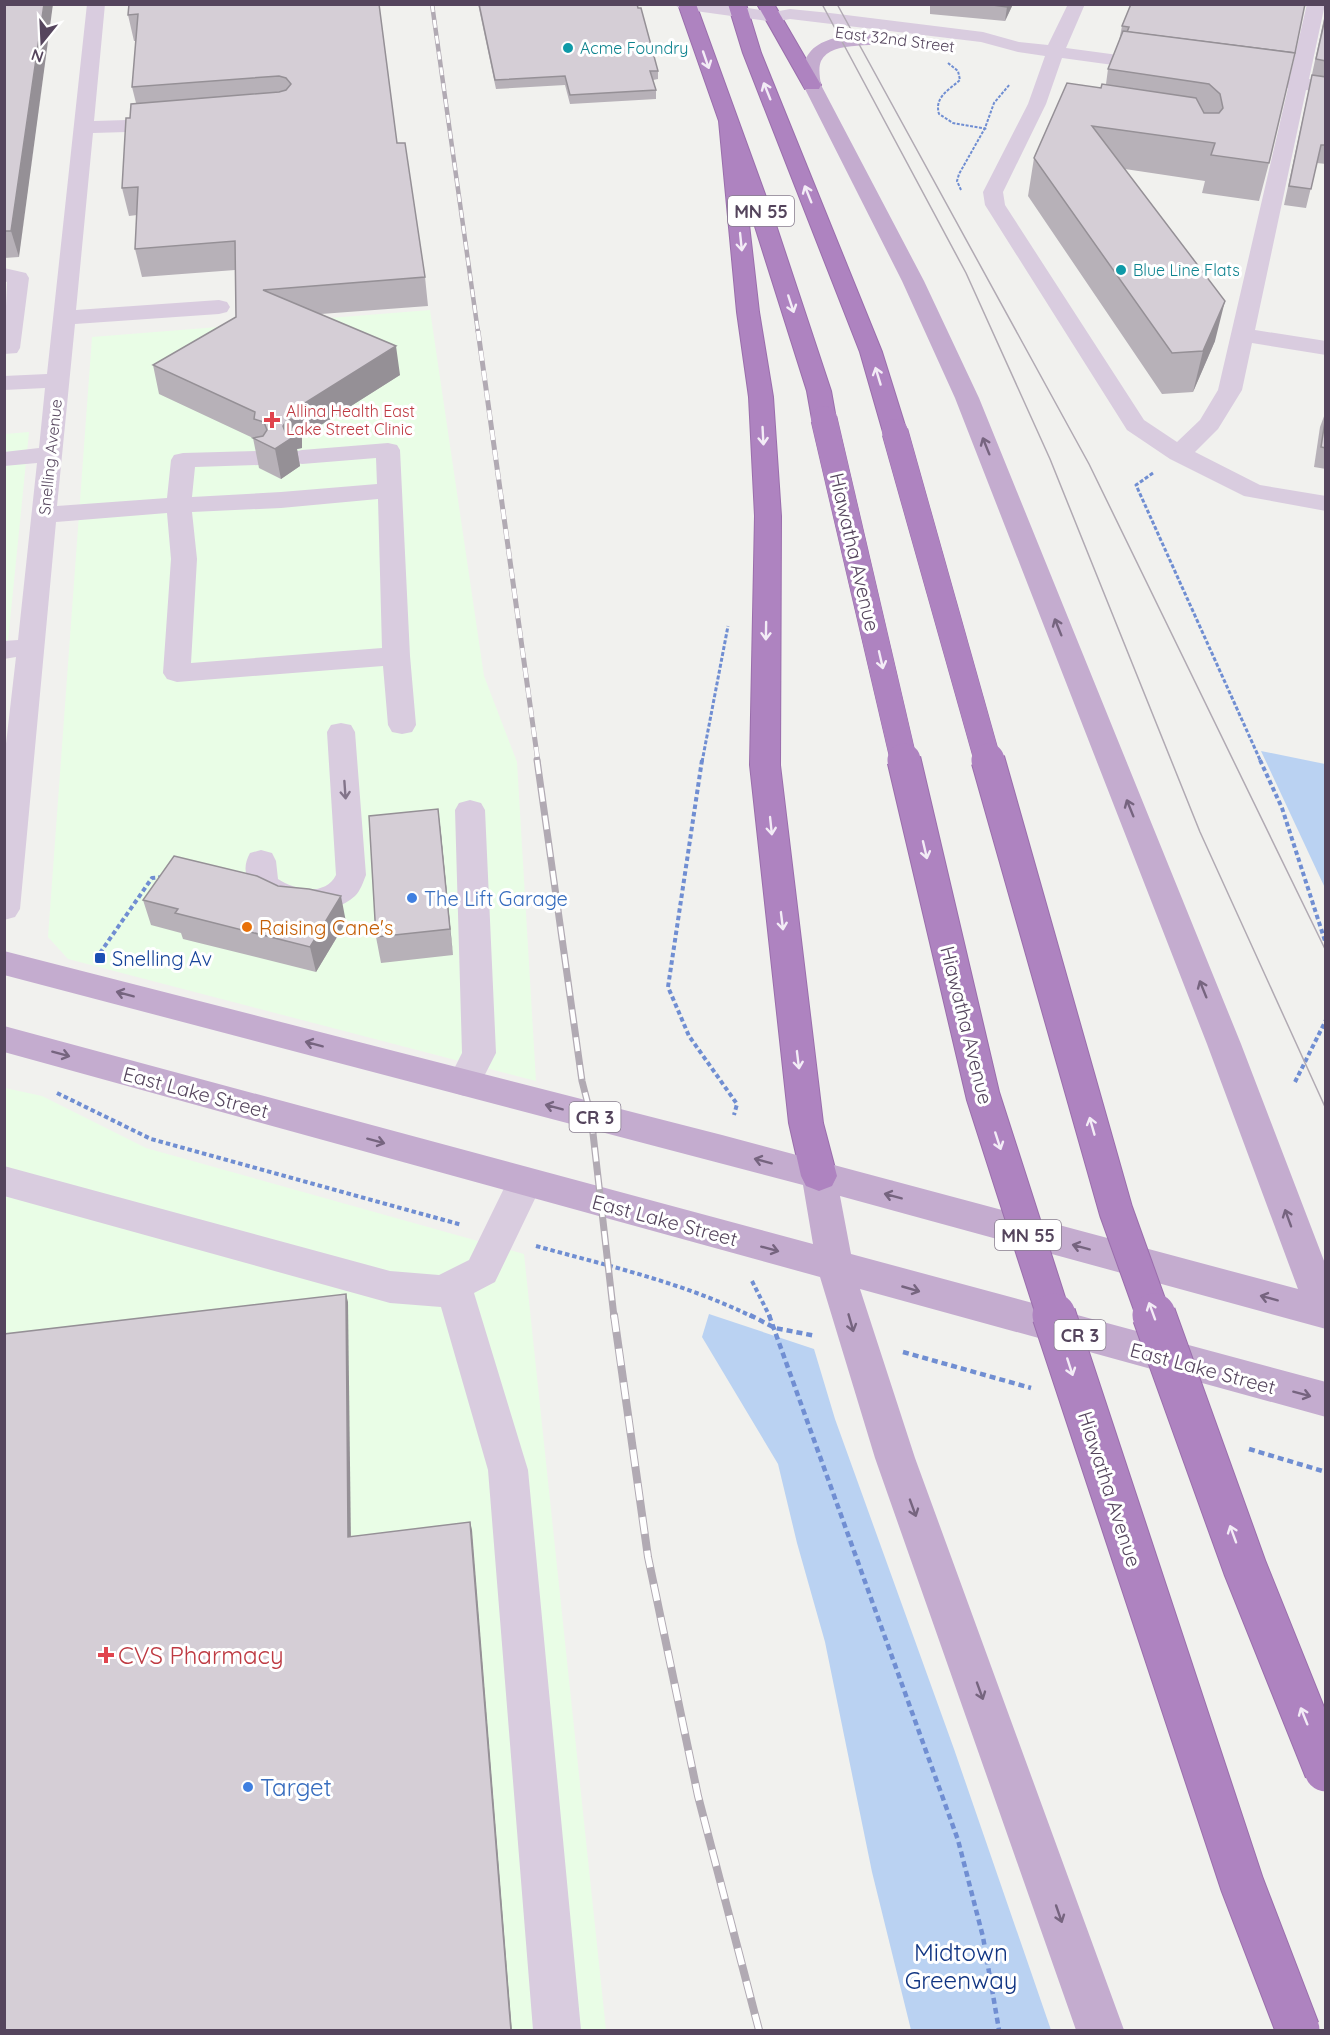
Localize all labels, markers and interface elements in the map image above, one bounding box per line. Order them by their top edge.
north arrow [12,12,72,72]
street label: East 32nd Street [834,22,956,56]
place label: Acme Foundry [580,38,688,58]
marker: Acme Foundry [561,41,575,55]
text: N [29,45,46,68]
one-way arrow [702,51,713,69]
one-way arrow [761,83,772,101]
one-way arrow [802,185,813,204]
road number: MN 55 [728,196,794,226]
one-way arrow [736,232,747,252]
place label: Blue Line Flats [1133,260,1240,280]
marker: Blue Line Flats [1114,263,1128,277]
one-way arrow [786,294,797,313]
one-way arrow [872,367,883,386]
street label: Snelling Avenue [34,398,66,516]
place label: Allina Health East Lake Street Clinic [286,401,415,439]
marker: Allina Health East Lake Street Clinic [263,411,281,429]
one-way arrow [758,426,769,446]
one-way arrow [980,437,991,456]
street label: Hiawatha Avenue [825,470,885,634]
one-way arrow [1052,618,1063,637]
one-way arrow [760,620,772,640]
one-way arrow [875,651,887,670]
one-way arrow [340,780,351,800]
one-way arrow [1124,799,1135,818]
one-way arrow [766,815,777,835]
one-way arrow [920,840,932,859]
place label: The Lift Garage [424,886,568,911]
marker: The Lift Garage [405,891,419,905]
one-way arrow [777,910,788,930]
place label: Raising Cane's [259,915,393,940]
marker: Raising Cane's [240,920,254,934]
street label: Hiawatha Avenue [935,943,999,1107]
place label: Snelling Av [112,946,212,971]
marker: Snelling Av [93,951,107,965]
one-way arrow [1197,980,1208,999]
one-way arrow [116,988,135,999]
one-way arrow [304,1037,323,1049]
one-way arrow [51,1049,70,1061]
one-way arrow [792,1050,803,1070]
street label: East Lake Street [121,1061,272,1123]
one-way arrow [545,1100,564,1112]
road number: CR 3 [570,1102,620,1132]
one-way arrow [1086,1117,1097,1136]
one-way arrow [993,1131,1004,1150]
one-way arrow [366,1136,385,1147]
one-way arrow [754,1155,773,1166]
street label: East Lake Street [590,1189,741,1251]
one-way arrow [883,1190,902,1201]
one-way arrow [1282,1210,1293,1228]
road number: MN 55 [995,1220,1061,1250]
one-way arrow [1072,1241,1091,1253]
one-way arrow [760,1244,779,1256]
one-way arrow [901,1283,920,1295]
one-way arrow [1260,1292,1279,1303]
one-way arrow [1146,1302,1157,1321]
one-way arrow [846,1313,857,1332]
road number: CR 3 [1054,1320,1106,1350]
street label: East Lake Street [1128,1337,1279,1399]
one-way arrow [1066,1357,1077,1376]
one-way arrow [1292,1389,1311,1401]
street label: Hiawatha Avenue [1073,1408,1147,1570]
one-way arrow [909,1498,920,1517]
one-way arrow [1226,1525,1237,1544]
place label: CVS Pharmacy [118,1640,284,1670]
marker: CVS Pharmacy [99,1648,113,1662]
one-way arrow [975,1681,986,1700]
one-way arrow [1298,1707,1309,1725]
place label: Target [260,1772,332,1802]
marker: Target [241,1780,255,1794]
one-way arrow [1055,1904,1066,1923]
park label: Midtown Greenway [905,1937,1017,1995]

